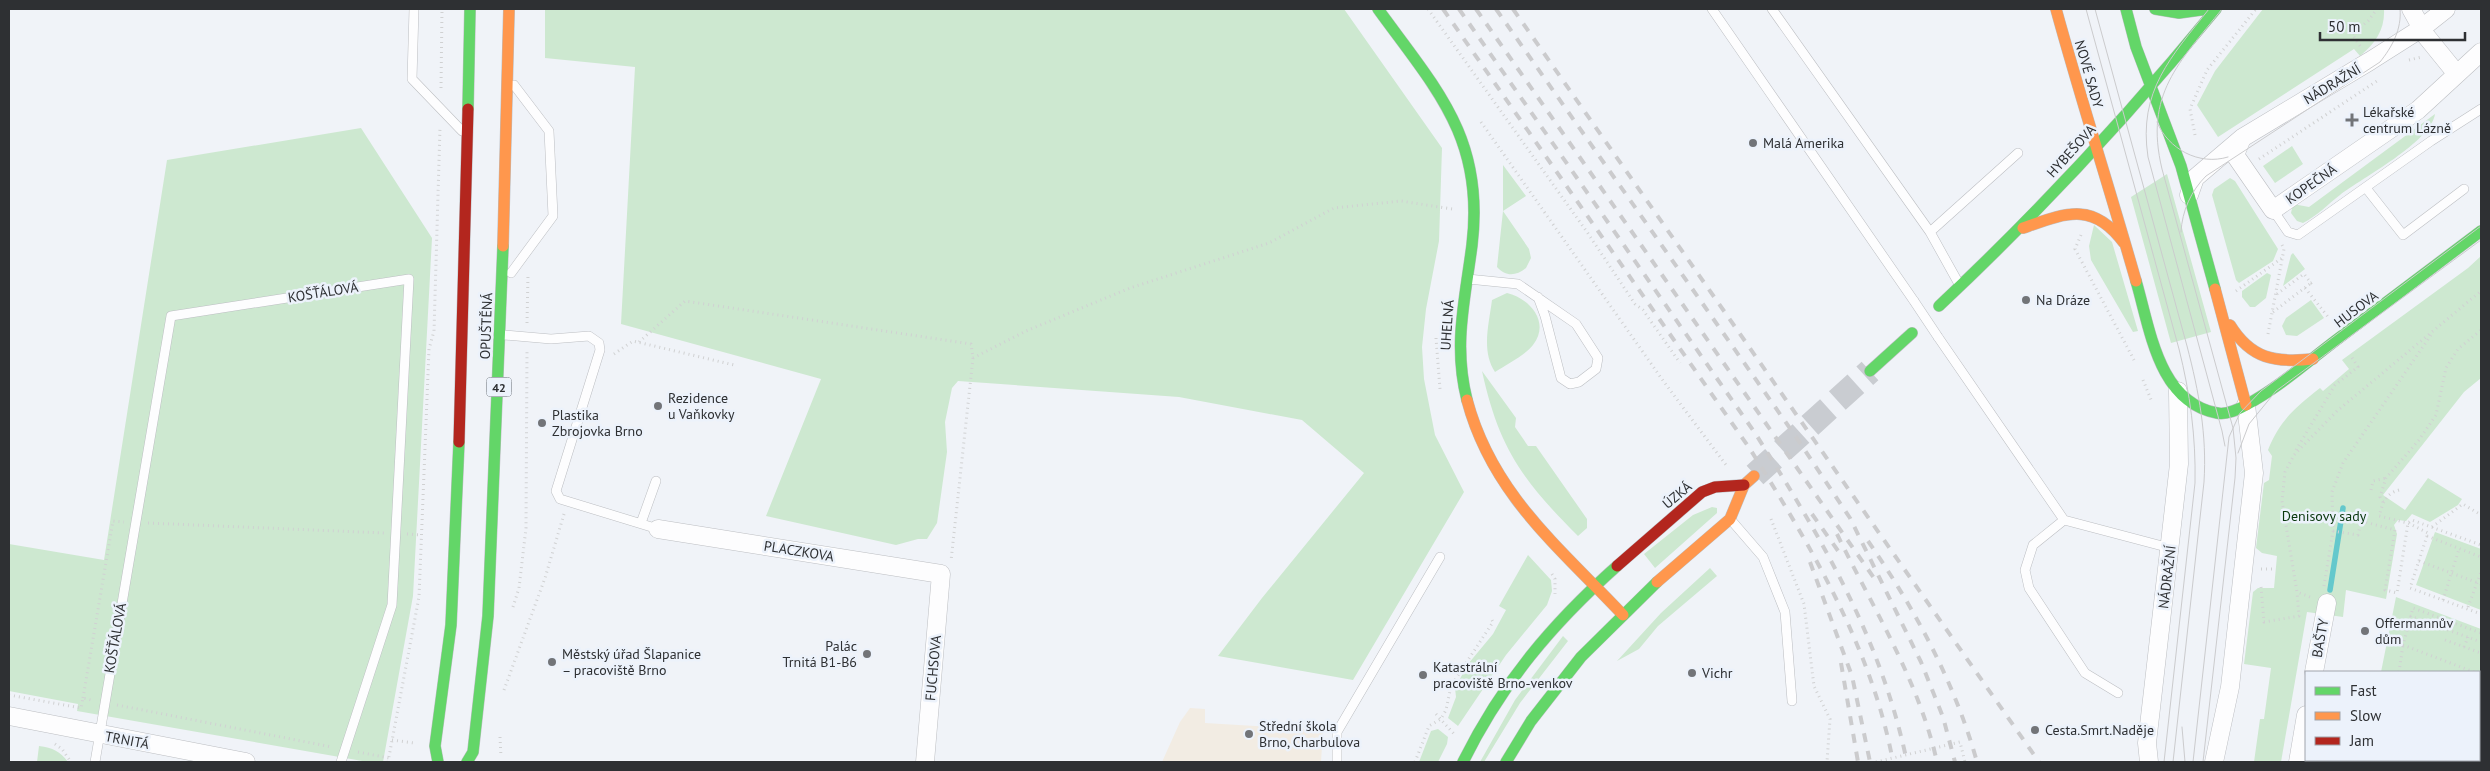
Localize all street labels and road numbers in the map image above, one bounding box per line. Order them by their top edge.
street label: NOVÉ SADY [2071,38,2107,110]
street label: NÁDRAŽNÍ [2300,59,2365,108]
street label: HYBEŠOVA [2043,120,2100,181]
street label: KOPEČNÁ [2282,159,2341,208]
street label: KOŠŤÁLOVÁ [287,277,360,306]
street label: HUSOVA [2330,286,2382,331]
street label: OPUŠTĚNÁ [476,291,496,360]
street label: UHELNÁ [1436,298,1458,351]
road number: 42 [486,378,512,397]
street label: ÚZKÁ [1659,477,1696,513]
street label: PLACZKOVA [763,537,836,566]
street label: NÁDRAŽNÍ [2154,543,2180,610]
street label: KOŠŤÁLOVÁ [100,601,130,674]
street label: BAŠTY [2308,617,2332,659]
street label: FUCHSOVA [921,634,945,702]
street label: TRNITÁ [103,727,151,753]

